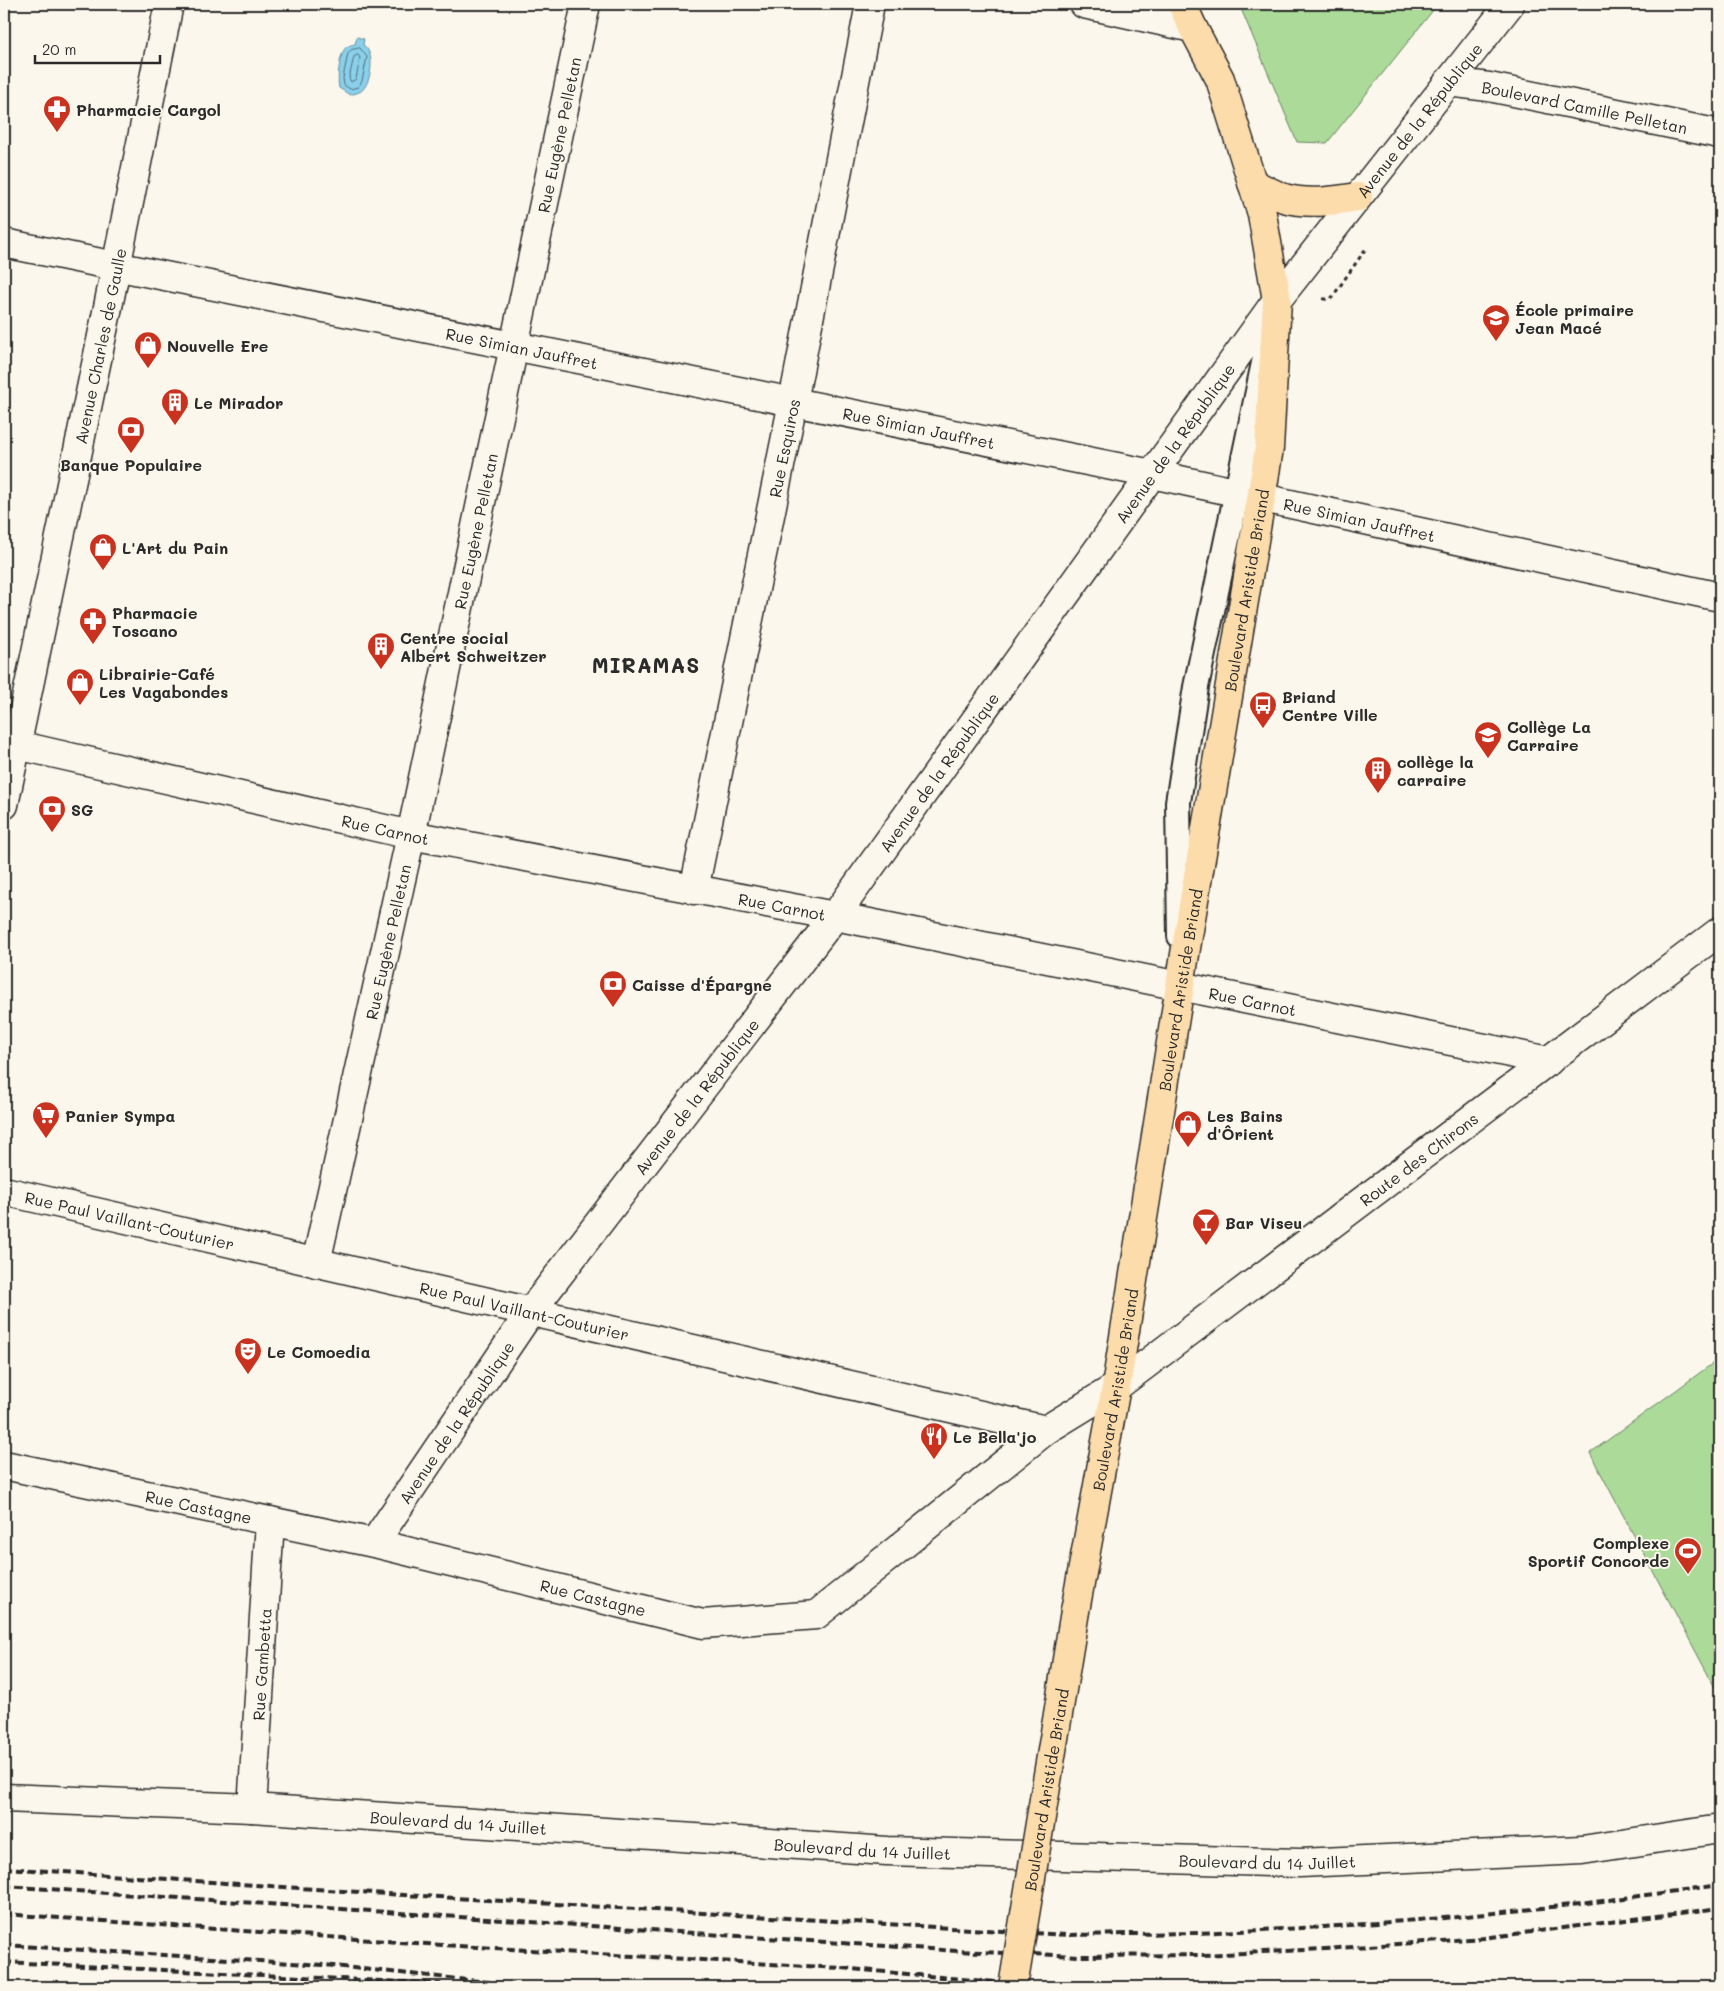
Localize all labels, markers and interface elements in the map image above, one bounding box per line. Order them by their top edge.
scale bar [35,32,160,64]
street label: Avenue de la République [1351,38,1486,202]
text: 20 m [42,39,76,59]
street label: Rue Eugène Pelletan [532,55,585,215]
street label: Boulevard Camille Pelletan [1481,76,1690,138]
pharmacy icon: Pharmacie Cargol [42,94,72,133]
place label: Pharmacie Cargol [76,99,221,120]
street label: Avenue Charles de Gaulle [69,246,130,446]
place label: École primaire Jean Macé [1515,299,1634,338]
school or university icon: École primaire Jean Macé [1481,303,1511,342]
street label: Rue Simian Jauffret [444,322,600,373]
shop icon: Nouvelle Ere [133,330,163,369]
place label: Nouvelle Ere [167,335,268,356]
street label: Avenue de la République [1110,359,1239,527]
building icon: Le Mirador [160,387,190,426]
place label: Le Mirador [194,392,283,413]
street label: Rue Esquiros [763,397,804,499]
street label: Rue Simian Jauffret [841,402,997,453]
bank icon: Banque Populaire [116,415,146,454]
street label: Rue Eugène Pelletan [448,451,502,611]
place label: Banque Populaire [60,454,202,475]
street label: Boulevard Aristide Briand [1219,488,1273,693]
street label: Rue Simian Jauffret [1282,492,1437,546]
shop icon: L'Art du Pain [88,532,118,571]
place label: L'Art du Pain [122,537,228,558]
place label: Pharmacie Toscano [112,602,197,641]
pharmacy icon: Pharmacie Toscano [78,606,108,645]
place label: Centre social Albert Schweitzer [400,627,547,666]
building icon: Centre social Albert Schweitzer [366,631,396,670]
district label: MIRAMAS [592,651,700,678]
place label: Librairie-Café Les Vagabondes [99,663,228,702]
shop icon: Librairie-Café Les Vagabondes [65,667,95,706]
place label: Briand Centre Ville [1282,686,1378,725]
street label: Avenue de la République [874,688,1003,856]
bus stop icon: Briand Centre Ville [1248,690,1278,729]
place label: Collège La Carraire [1507,716,1591,755]
school or university icon: Collège La Carraire [1473,720,1503,759]
place label: collège la carraire [1397,751,1474,790]
building icon: collège la carraire [1363,755,1393,794]
bank icon: SG [37,794,67,833]
place label: SG [71,799,93,820]
street label: Rue Carnot [340,809,431,849]
street label: Rue Eugène Pelletan [360,862,415,1022]
street label: Rue Carnot [736,887,828,925]
street label: Boulevard Aristide Briand [1153,887,1206,1092]
bank icon: Caisse d'Épargne [598,969,628,1008]
place label: Caisse d'Épargne [632,974,772,995]
street label: Rue Carnot [1207,982,1298,1020]
street label: Avenue de la République [629,1014,763,1179]
supermarket icon: Panier Sympa [31,1100,61,1139]
place label: Panier Sympa [65,1105,175,1126]
place label: Les Bains d'Ôrient [1207,1105,1283,1144]
street label: Route des Chirons [1355,1107,1482,1210]
shop icon: Les Bains d'Ôrient [1173,1109,1203,1148]
street label: Rue Paul Vaillant-Couturier [23,1186,236,1254]
bar icon: Bar Viseu [1191,1207,1221,1246]
place label: Bar Viseu [1225,1212,1302,1233]
street label: Rue Paul Vaillant-Couturier [418,1276,631,1345]
street label: Boulevard Aristide Briand [1087,1287,1142,1492]
theatre icon: Le Comoedia [233,1336,263,1375]
street label: Avenue de la République [393,1337,518,1507]
place label: Le Comoedia [267,1341,371,1362]
restaurant icon: Le Bella'jo [919,1421,949,1460]
place label: Le Bella'jo [953,1426,1037,1447]
street label: Rue Castagne [144,1485,254,1527]
place label: Complexe Sportif Concorde [1528,1532,1669,1571]
sports icon: Complexe Sportif Concorde [1673,1536,1703,1575]
street label: Rue Castagne [538,1574,648,1620]
street label: Rue Gambetta [247,1607,275,1721]
street label: Boulevard Aristide Briand [1019,1687,1073,1892]
street label: Boulevard du 14 Juillet [369,1806,547,1838]
street label: Boulevard du 14 Juillet [773,1833,951,1863]
street label: Boulevard du 14 Juillet [1178,1849,1356,1874]

